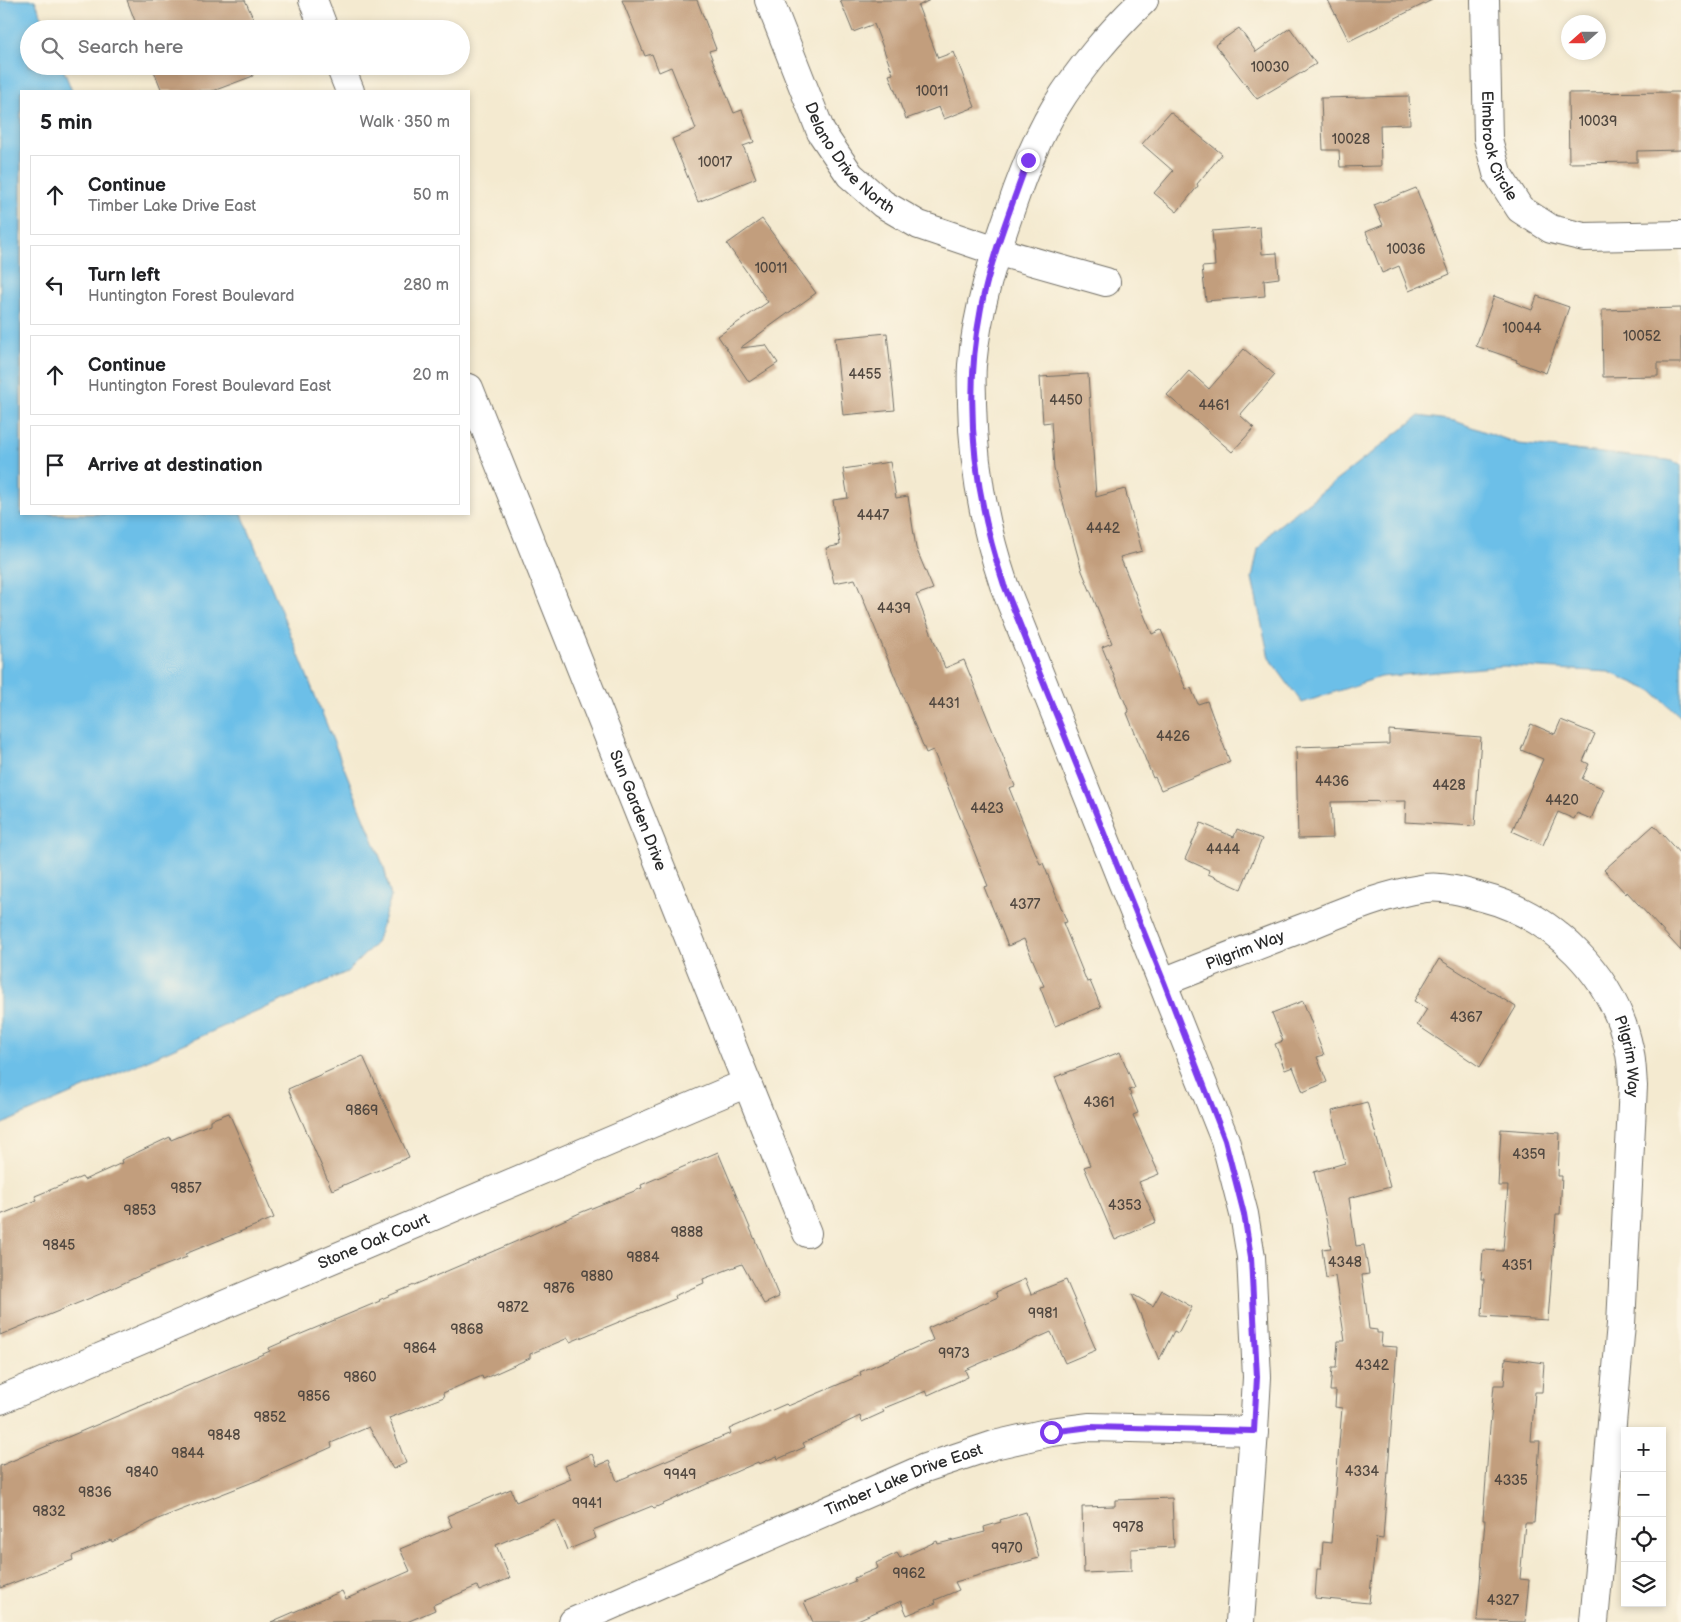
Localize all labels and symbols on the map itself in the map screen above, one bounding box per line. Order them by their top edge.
north arrow [1561,15,1606,60]
house number: 10030 [1251,59,1289,76]
house number: 10011 [916,83,948,100]
street label: Elmbrook Circle [1477,91,1522,205]
street label: Delano Drive North [801,99,898,218]
house number: 10039 [1579,113,1617,130]
house number: 10028 [1332,131,1370,148]
route end [1017,149,1040,172]
house number: 10017 [698,154,732,171]
house number: 10036 [1386,241,1426,258]
house number: 10011 [755,260,787,277]
house number: 10044 [1503,320,1542,337]
house number: 10052 [1623,328,1662,345]
house number: 4455 [848,366,882,383]
house number: 4450 [1049,392,1083,409]
house number: 4461 [1198,397,1230,414]
house number: 4447 [857,507,889,524]
house number: 4442 [1086,520,1121,537]
house number: 4439 [877,600,911,617]
house number: 4431 [928,695,960,712]
house number: 4426 [1156,728,1190,745]
street label: Sun Garden Drive [605,747,671,874]
house number: 4436 [1315,773,1350,790]
house number: 4428 [1432,777,1466,794]
house number: 4420 [1545,792,1579,809]
house number: 4423 [970,800,1004,817]
house number: 4444 [1206,841,1241,858]
house number: 4377 [1010,896,1041,913]
street label: Pilgrim Way [1203,926,1288,974]
house number: 4367 [1450,1009,1482,1026]
street label: Pilgrim Way [1610,1013,1643,1098]
house number: 4361 [1083,1094,1115,1111]
house number: 9869 [346,1102,378,1119]
house number: 4359 [1512,1146,1546,1163]
house number: 9857 [170,1180,202,1197]
house number: 4353 [1108,1197,1142,1214]
house number: 9853 [124,1202,156,1219]
street label: Stone Oak Court [315,1209,432,1273]
house number: 9888 [671,1224,703,1241]
house number: 9845 [43,1237,75,1254]
house number: 9884 [627,1249,660,1266]
house number: 4348 [1328,1254,1362,1271]
house number: 4351 [1502,1257,1532,1274]
house number: 9880 [581,1268,613,1285]
house number: 9876 [543,1280,575,1297]
house number: 9872 [497,1299,529,1316]
house number: 9981 [1028,1305,1058,1322]
house number: 9868 [451,1321,483,1338]
house number: 9864 [403,1340,437,1357]
house number: 9973 [938,1345,970,1362]
house number: 4342 [1355,1357,1390,1374]
house number: 9860 [343,1369,377,1386]
house number: 9856 [298,1388,331,1405]
house number: 9852 [254,1409,287,1426]
route start [1040,1421,1063,1444]
house number: 9848 [208,1427,240,1444]
street label: Timber Lake Drive East [822,1440,985,1520]
house number: 9844 [171,1445,205,1462]
house number: 4334 [1345,1463,1380,1480]
house number: 9840 [125,1464,159,1481]
house number: 9949 [664,1466,696,1483]
house number: 4335 [1494,1472,1528,1489]
house number: 9836 [78,1484,112,1501]
house number: 9941 [572,1495,602,1512]
house number: 9832 [32,1503,66,1520]
house number: 9978 [1112,1519,1144,1536]
house number: 9970 [991,1540,1023,1557]
house number: 9962 [893,1565,926,1582]
house number: 4327 [1487,1592,1519,1609]

